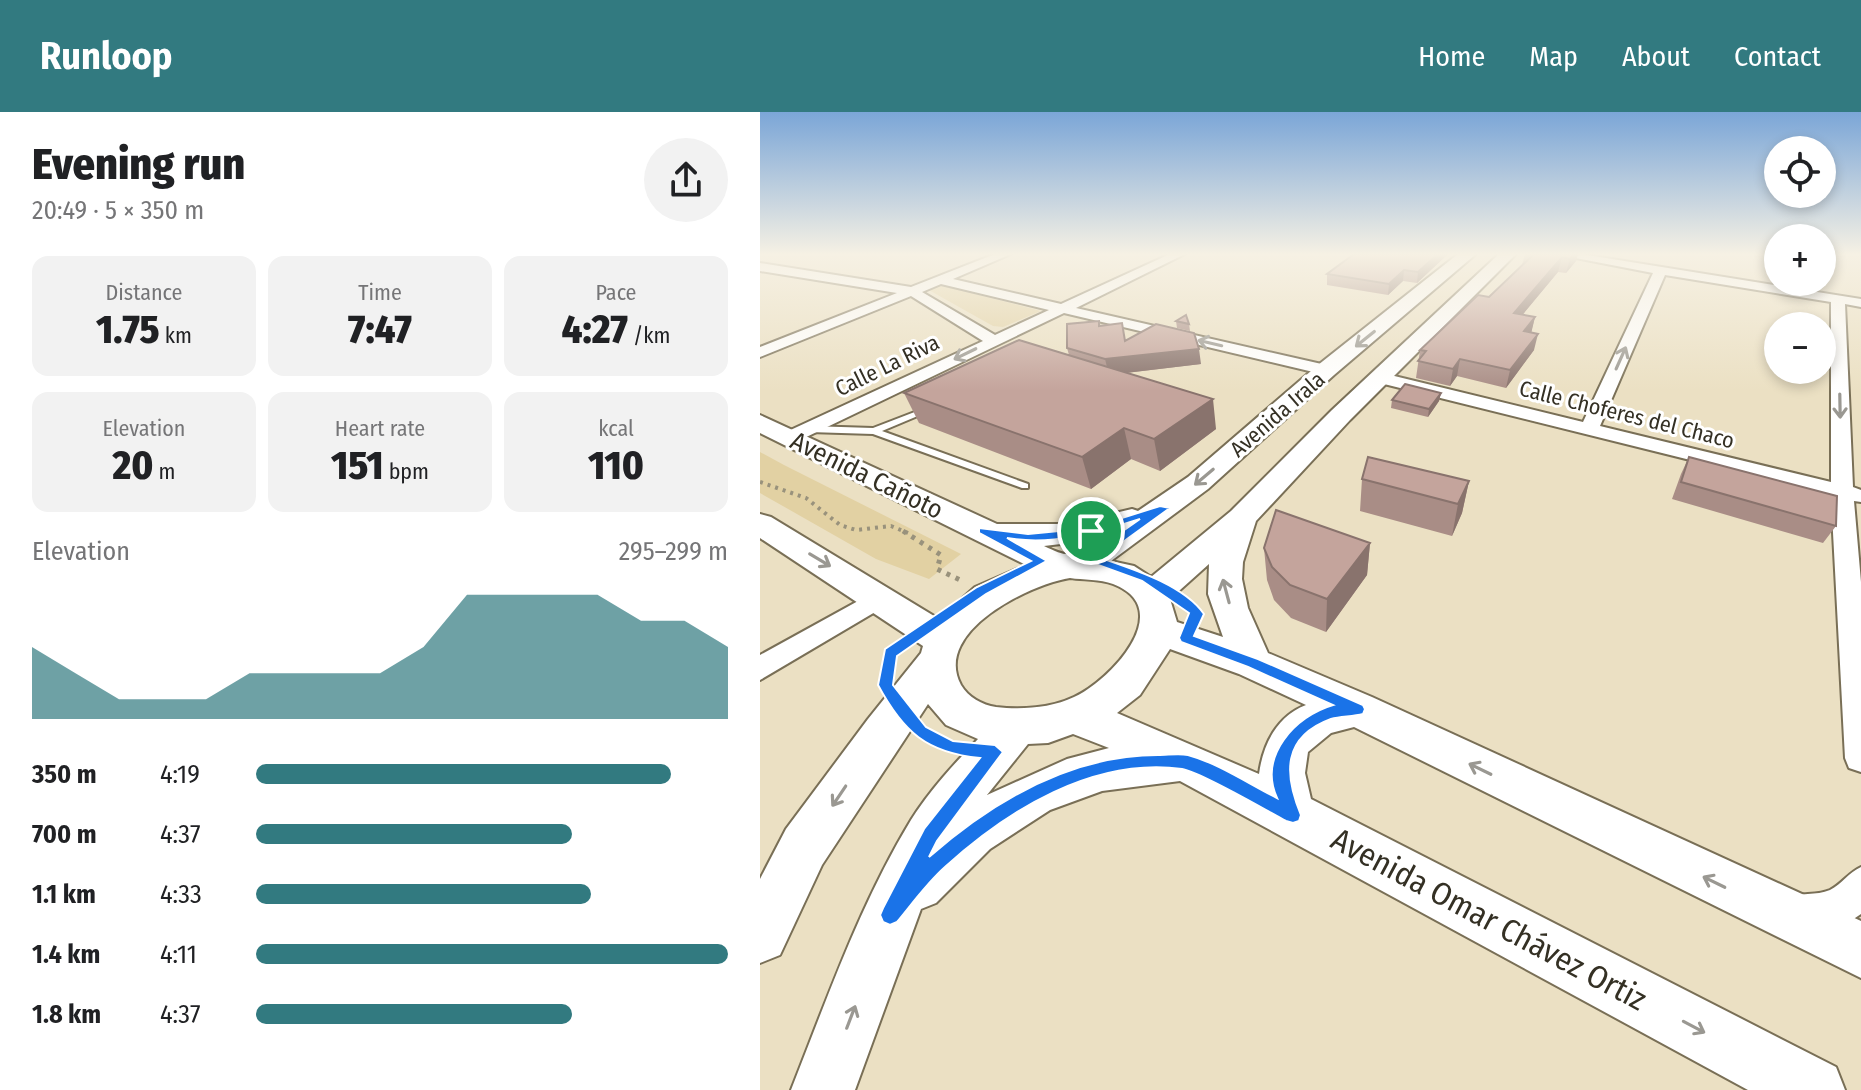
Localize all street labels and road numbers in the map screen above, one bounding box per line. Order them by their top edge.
street label: Calle La Riva [831,329,944,402]
street label: Avenida Irala [1224,366,1330,463]
street label: Calle Choferes del Chaco [1517,375,1737,454]
street label: Avenida Cañoto [785,425,948,526]
street label: Avenida Omar Chávez Ortiz [1325,820,1653,1018]

